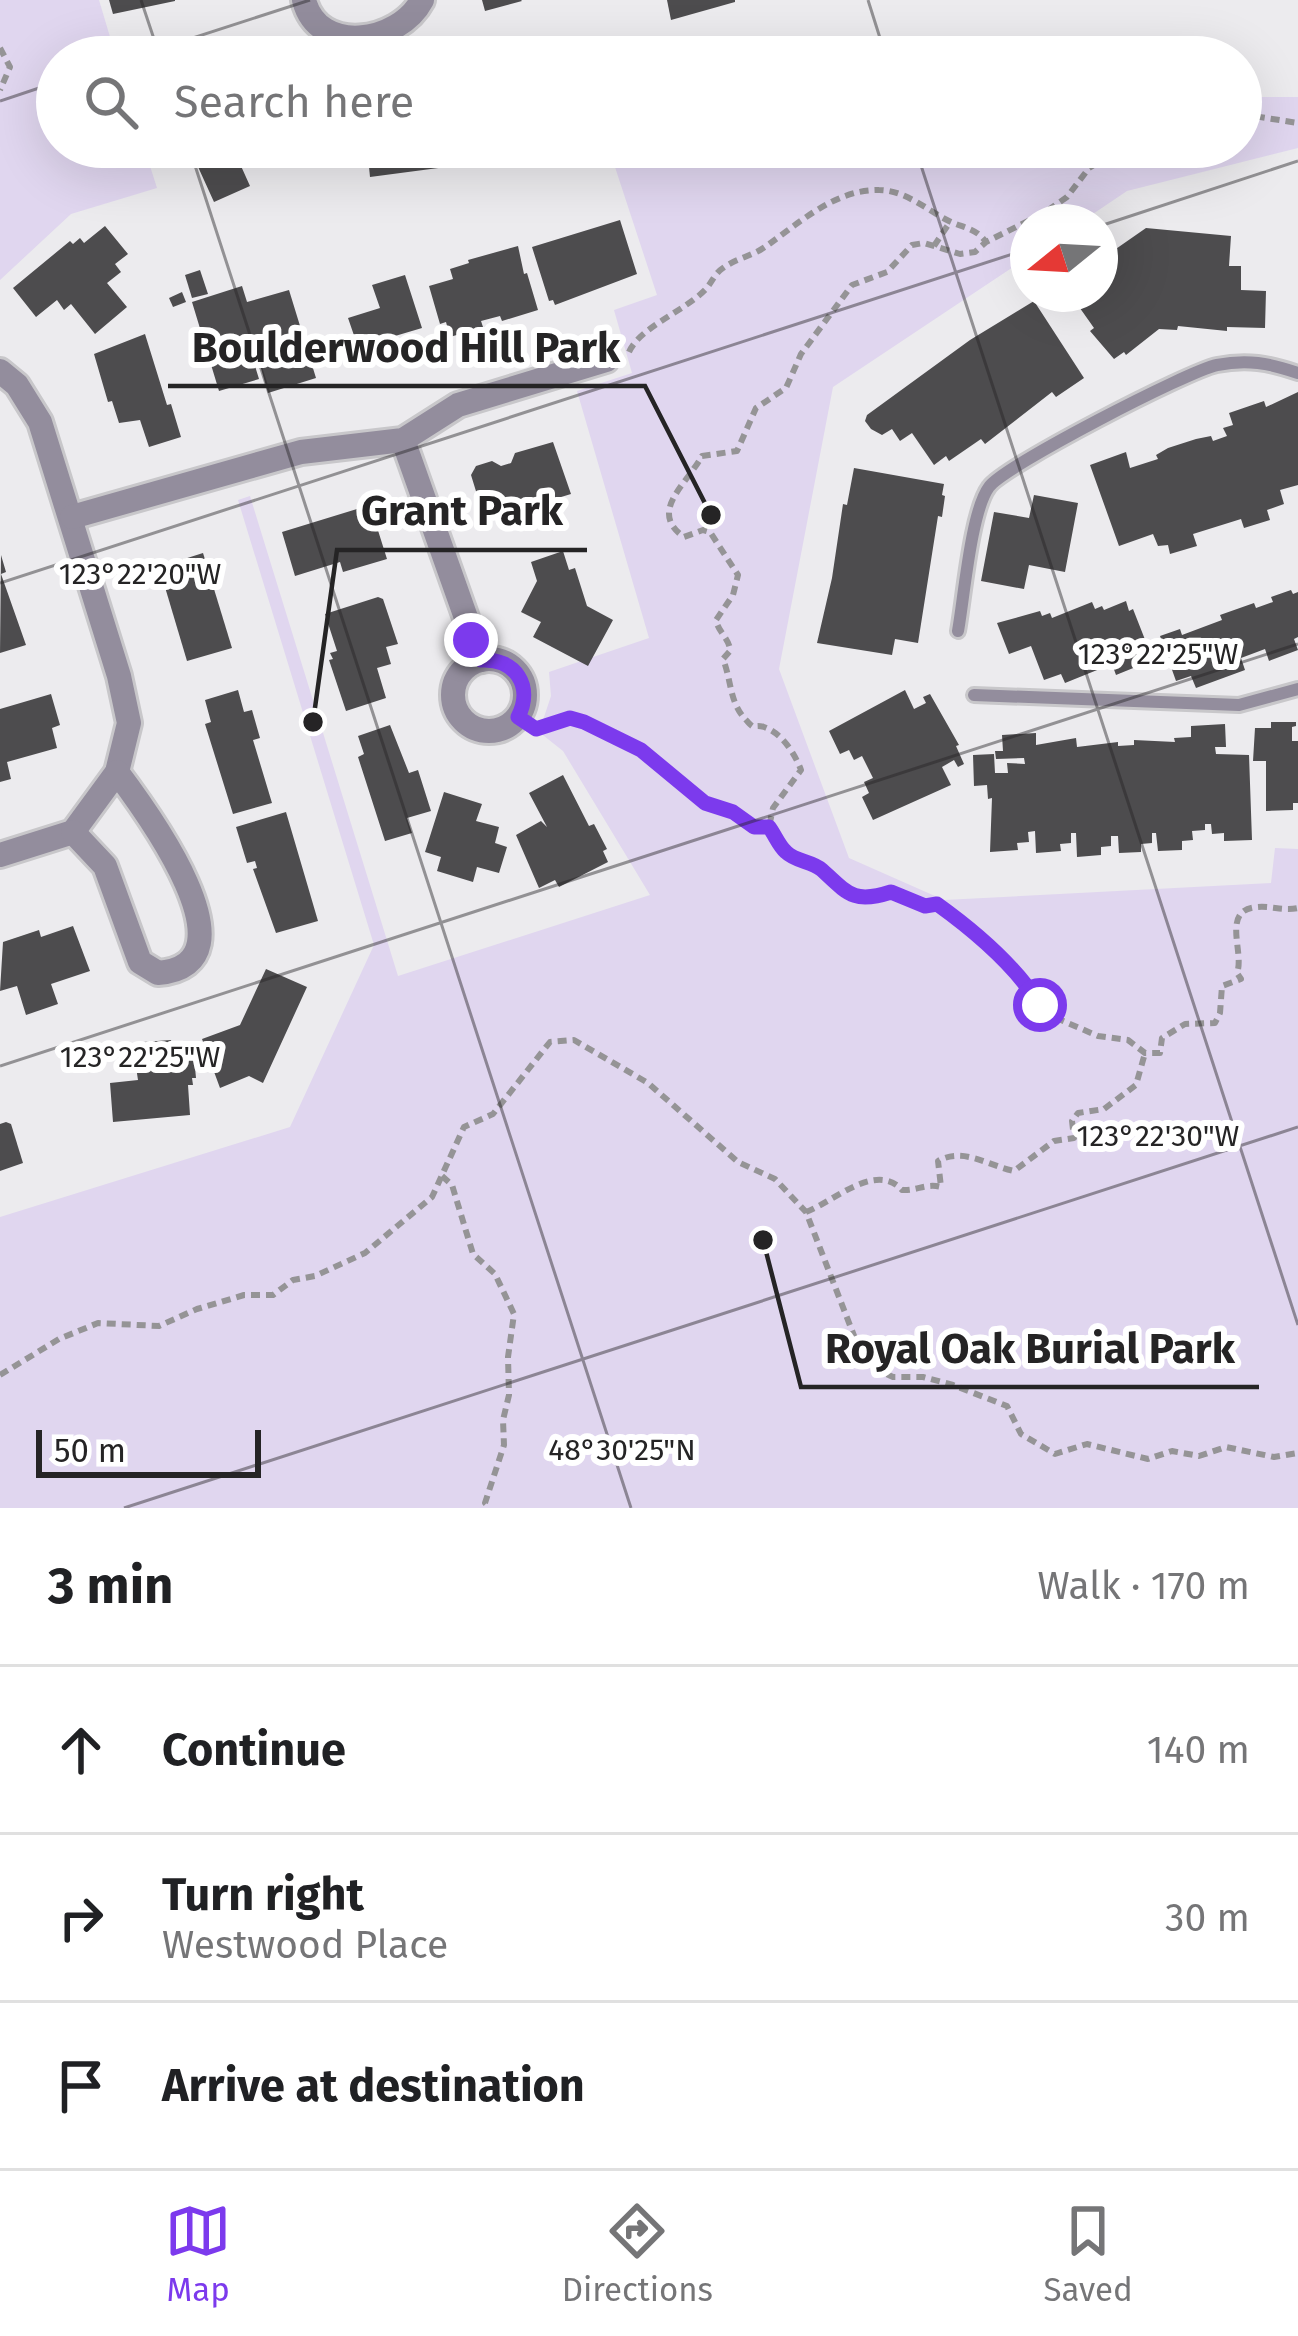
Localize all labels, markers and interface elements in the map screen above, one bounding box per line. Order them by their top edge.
search box [36,36,1262,168]
icon: search [78,69,144,135]
text: Search here [174,75,414,129]
north arrow [1010,204,1118,312]
callout: Boulderwood Hill Park [168,308,645,386]
text: Boulderwood Hill Park [192,323,621,373]
callout: Grant Park [337,472,587,550]
text: Grant Park [361,486,564,536]
text: 123°22'20"W [59,556,222,592]
route end [444,613,498,667]
text: 123°22'25"W [1078,636,1238,672]
route start [1013,978,1067,1032]
text: 123°22'25"W [60,1039,220,1075]
text: 123°22'30"W [1077,1118,1240,1154]
callout: Royal Oak Burial Park [801,1309,1259,1387]
text: Royal Oak Burial Park [825,1324,1236,1374]
scale bar [36,1424,261,1477]
text: 50 m [54,1431,126,1471]
text: 48°30'25"N [548,1432,696,1468]
text: 3 min [48,1555,174,1617]
text: Walk · 170 m [1037,1563,1250,1609]
icon: ahead [48,1717,114,1783]
text: Continue [162,1723,346,1777]
text: 140 m [1147,1727,1250,1773]
text: Turn right [162,1868,364,1922]
icon: right [48,1885,114,1951]
text: 30 m [1165,1895,1250,1941]
text: Westwood Place [162,1922,448,1968]
icon: arrive [48,2053,114,2119]
text: Arrive at destination [162,2059,585,2113]
tab: Map [165,2198,231,2310]
tab: Directions [562,2198,713,2310]
tab: Saved [1043,2198,1133,2310]

